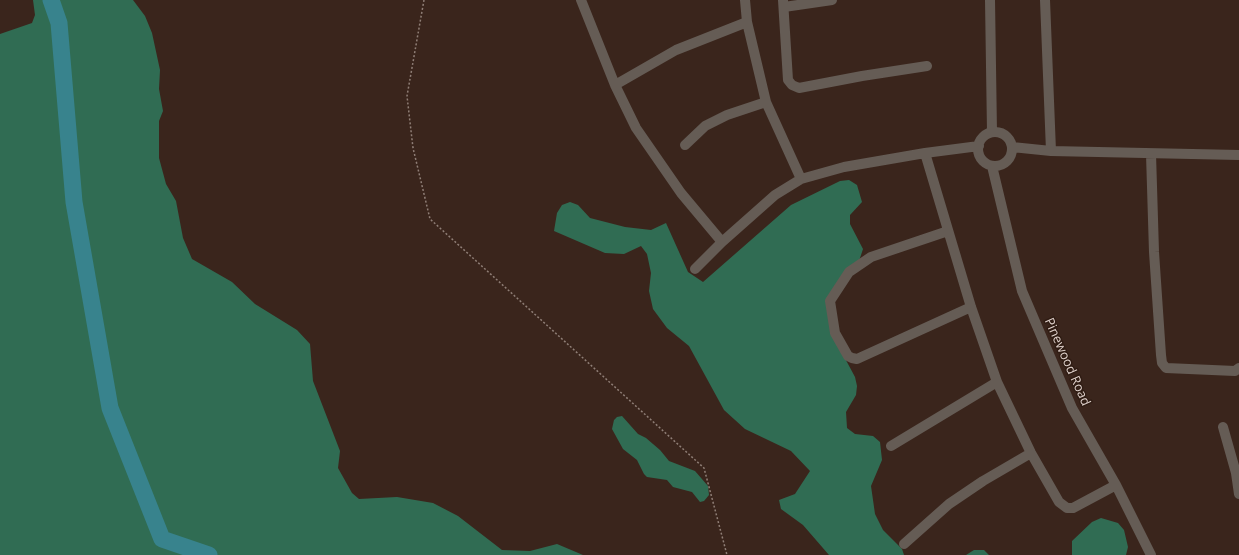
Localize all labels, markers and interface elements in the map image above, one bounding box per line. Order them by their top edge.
street label: Pinewood Road [1041,316,1093,408]

